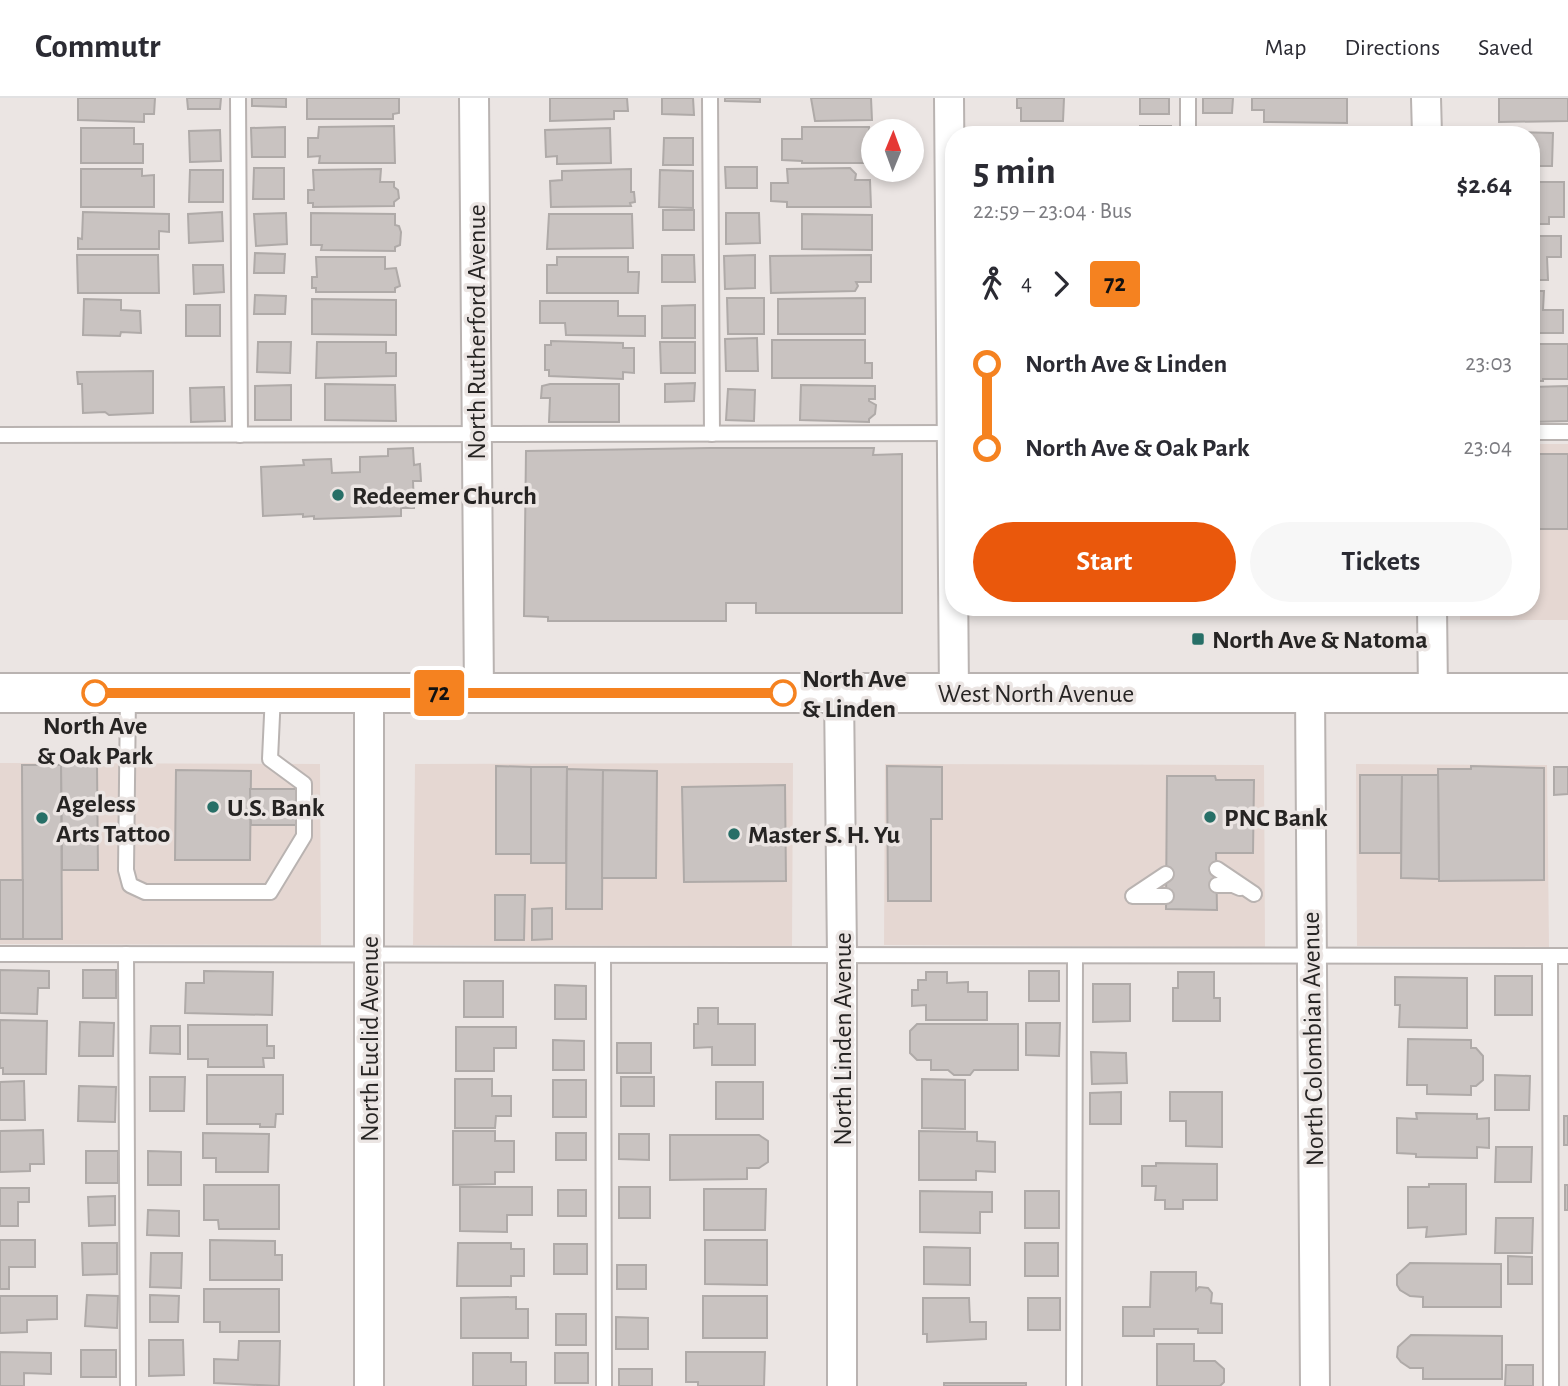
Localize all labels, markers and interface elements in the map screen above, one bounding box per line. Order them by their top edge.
text: Commutr [35,31,161,64]
text: Map [1264,36,1306,60]
text: Directions [1344,36,1440,60]
text: Saved [1478,36,1533,60]
north arrow [861,119,924,182]
map controls [861,119,924,182]
text: 5 min [973,153,1056,191]
text: $2.64 [1456,172,1512,198]
text: 22:59 – 23:04 · Bus [973,200,1132,223]
street label: North Rutherford Avenue [464,204,490,460]
icon: walk [973,265,1011,303]
icon: forward [1042,265,1080,303]
text: 4 [1021,272,1032,295]
text: 72 [1104,272,1126,296]
text: North Ave & Linden [1025,351,1227,377]
text: 23:03 [1465,352,1512,375]
text: North Ave & Oak Park [1025,435,1250,461]
text: 23:04 [1464,436,1512,459]
place label: Redeemer Church [352,483,537,509]
marker: Redeemer Church [330,487,346,503]
button: Start [973,522,1236,602]
button: Tickets [1250,522,1512,602]
place label: North Ave & Natoma [1212,627,1428,653]
marker: North Ave & Natoma [1190,631,1206,647]
place label: North Ave & Linden [802,666,906,722]
line badge: 72 [408,670,471,716]
marker: North Ave & Oak Park [82,680,108,706]
marker: North Ave & Linden [770,680,796,706]
text: 72 [428,681,450,705]
street label: West North Avenue [938,681,1134,707]
place label: North Ave & Oak Park [37,713,153,769]
place label: Ageless Arts Tattoo [56,791,170,847]
place label: U.S. Bank [227,795,325,821]
marker: U.S. Bank [205,799,221,815]
place label: PNC Bank [1224,805,1328,831]
marker: PNC Bank [1202,809,1218,825]
marker: Ageless Arts Tattoo [34,810,50,826]
place label: Master S. H. Yu [748,822,901,848]
marker: Master S. H. Yu [726,826,742,842]
street label: North Colombian Avenue [1298,911,1328,1167]
street label: North Linden Avenue [830,932,856,1146]
street label: North Euclid Avenue [357,936,383,1142]

